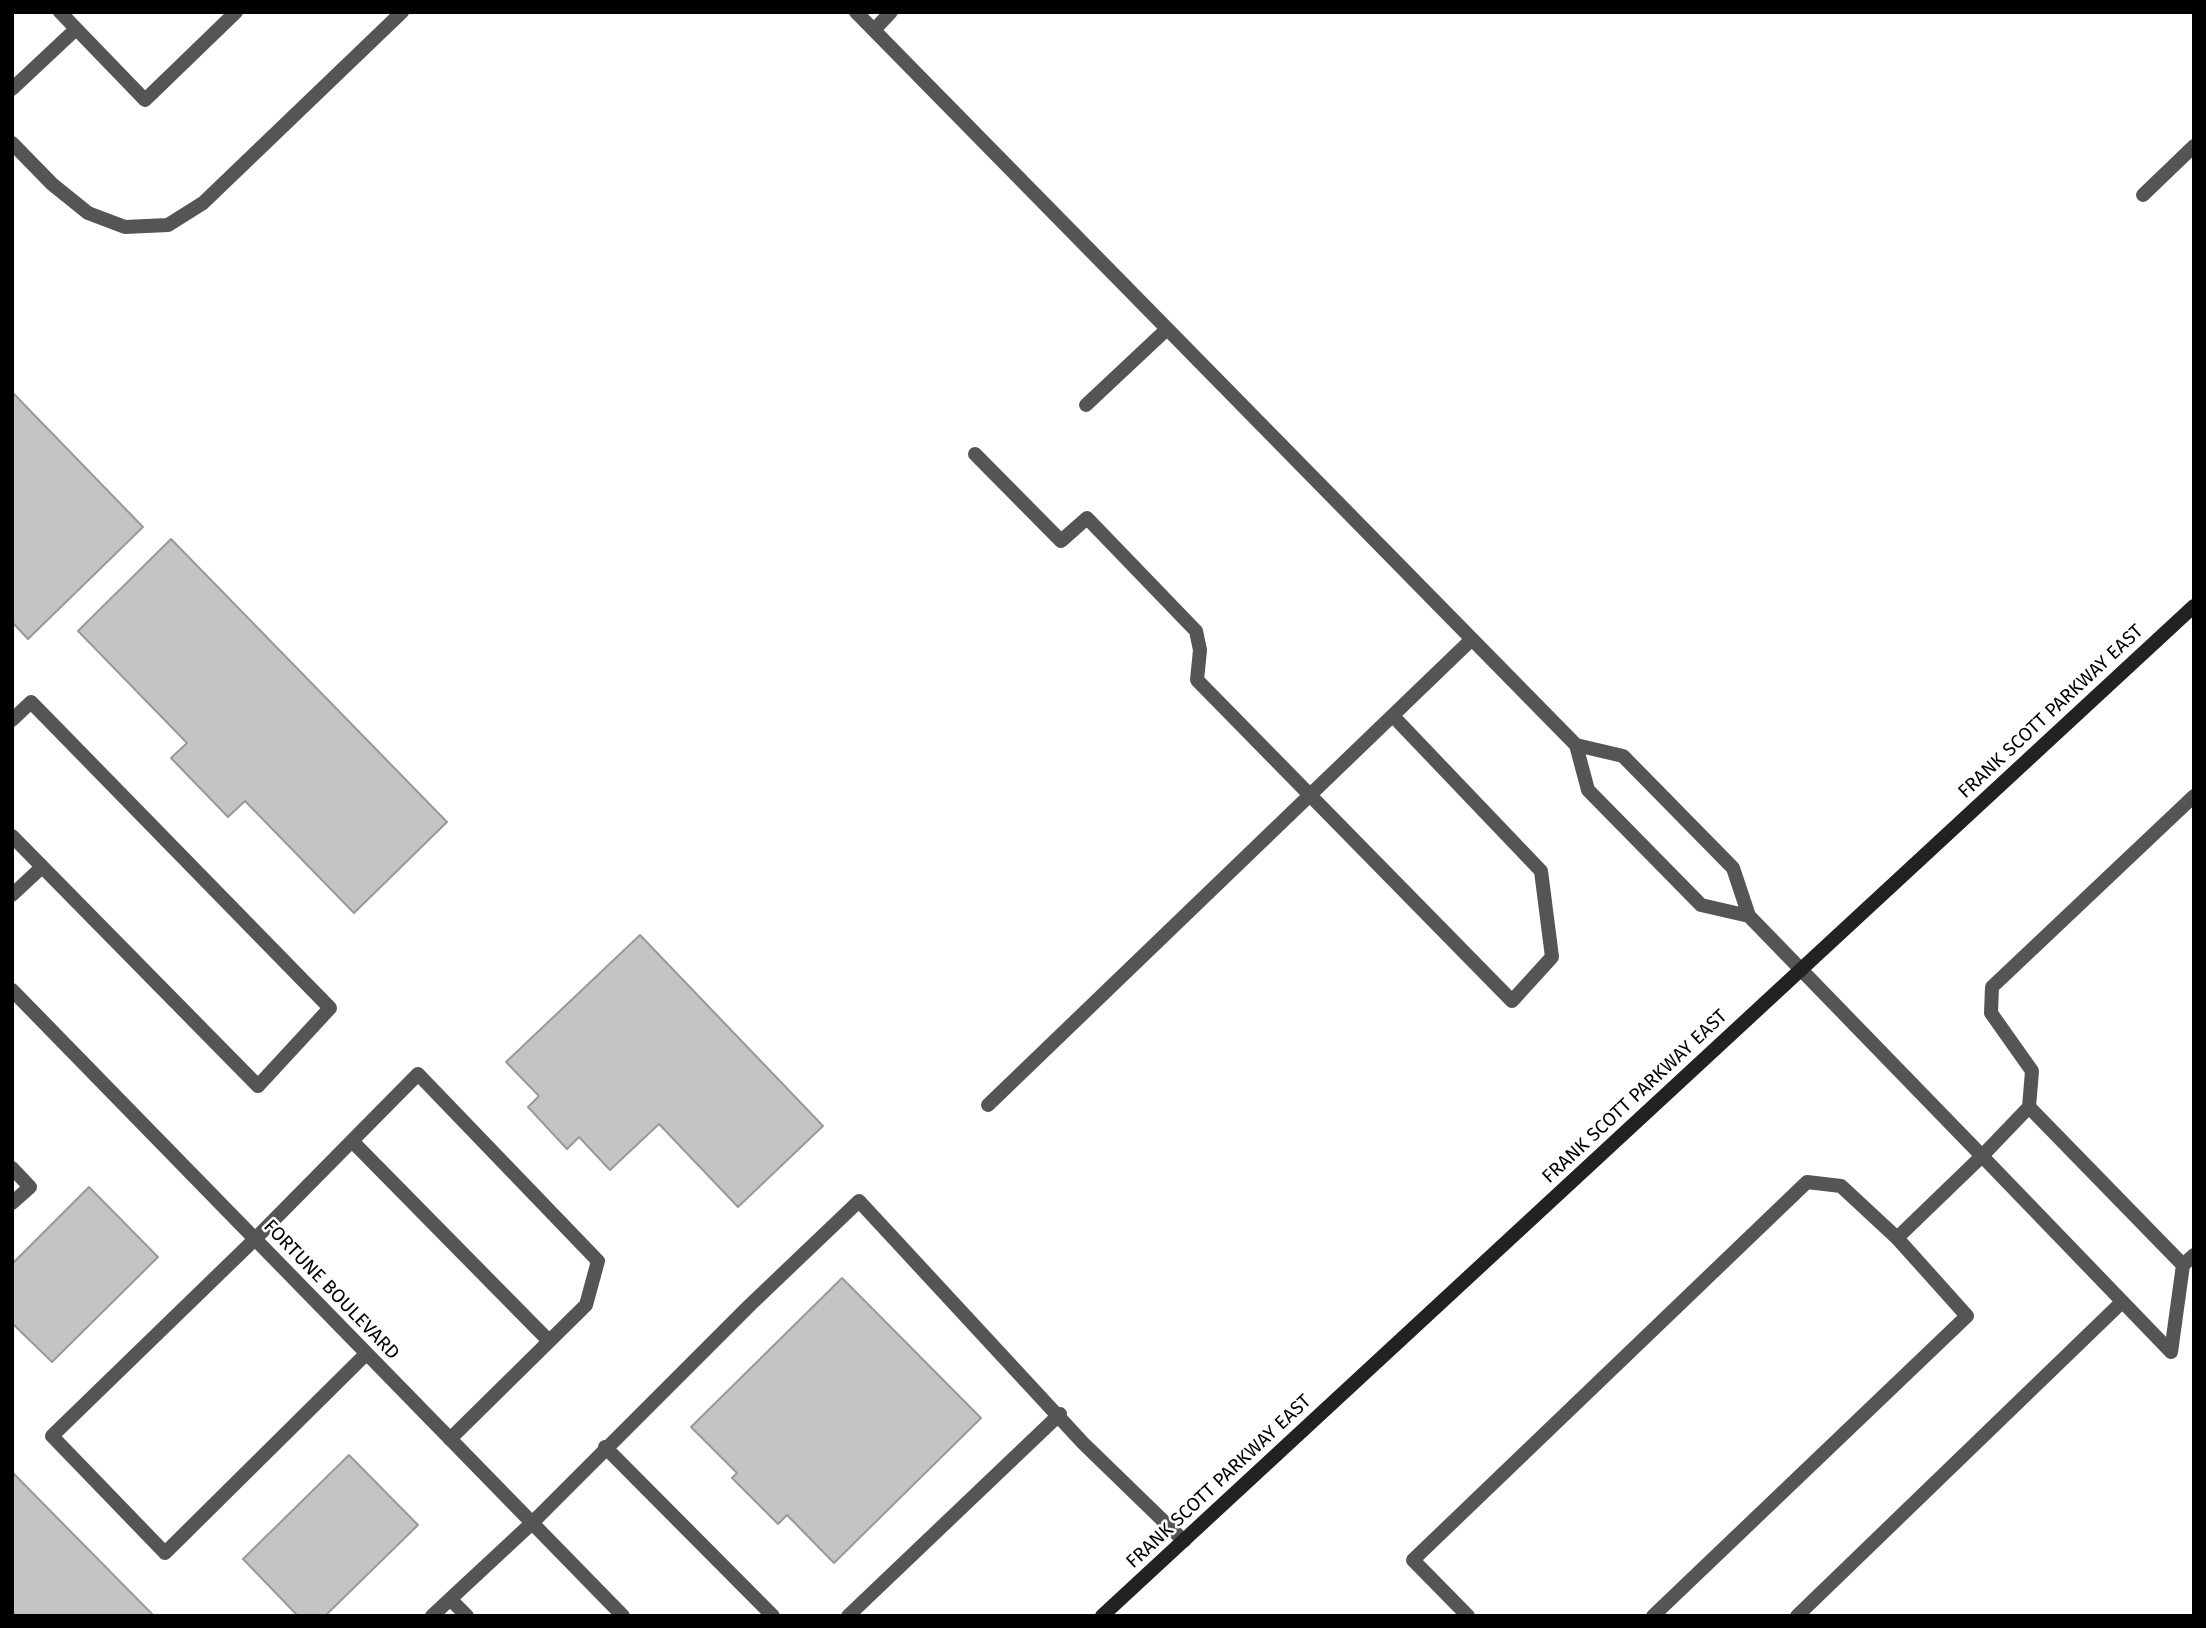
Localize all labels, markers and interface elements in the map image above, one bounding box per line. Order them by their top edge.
street label: FRANK SCOTT PARKWAY EAST [1954,620,2148,804]
street label: FRANK SCOTT PARKWAY EAST [1538,1005,1732,1189]
street label: FORTUNE BOULEVARD [258,1215,404,1365]
street label: FRANK SCOTT PARKWAY EAST [1122,1390,1316,1574]

